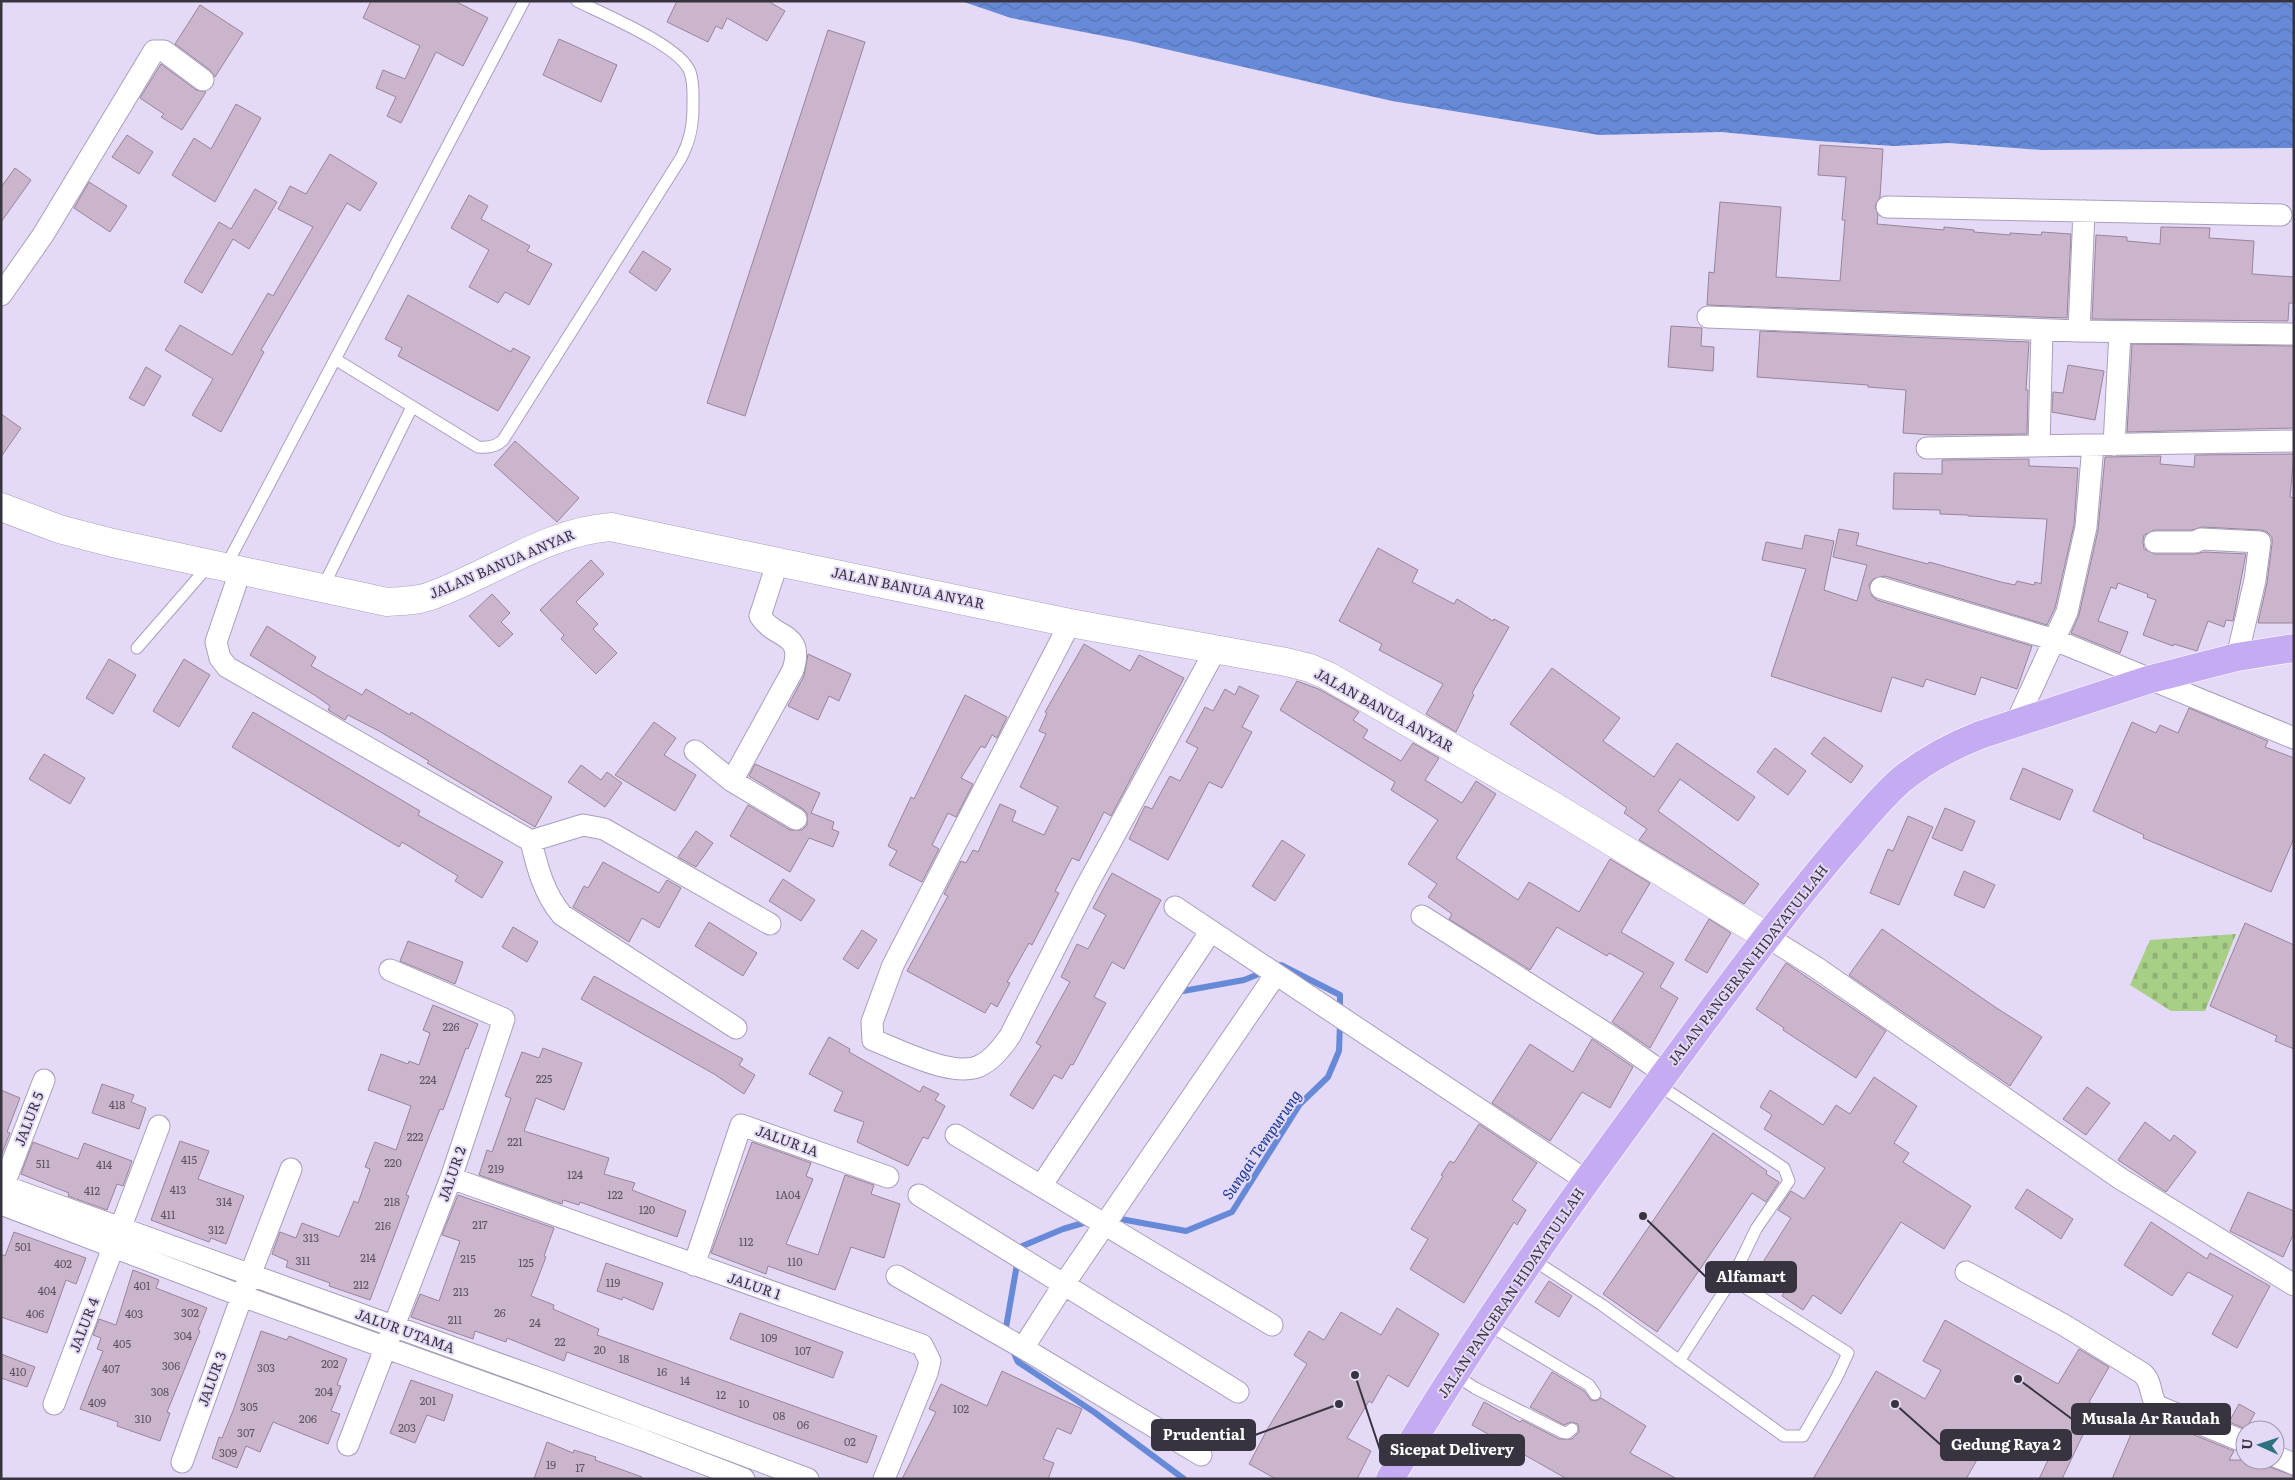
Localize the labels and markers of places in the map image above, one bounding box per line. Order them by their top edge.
callout: Alfamart [1706,1262,1796,1292]
callout: Musala Ar Raudah [2072,1404,2230,1434]
callout: Prudential [1152,1420,1255,1450]
callout: Gedung Raya 2 [1941,1430,2071,1460]
callout: Sicepat Delivery [1380,1435,1524,1465]

